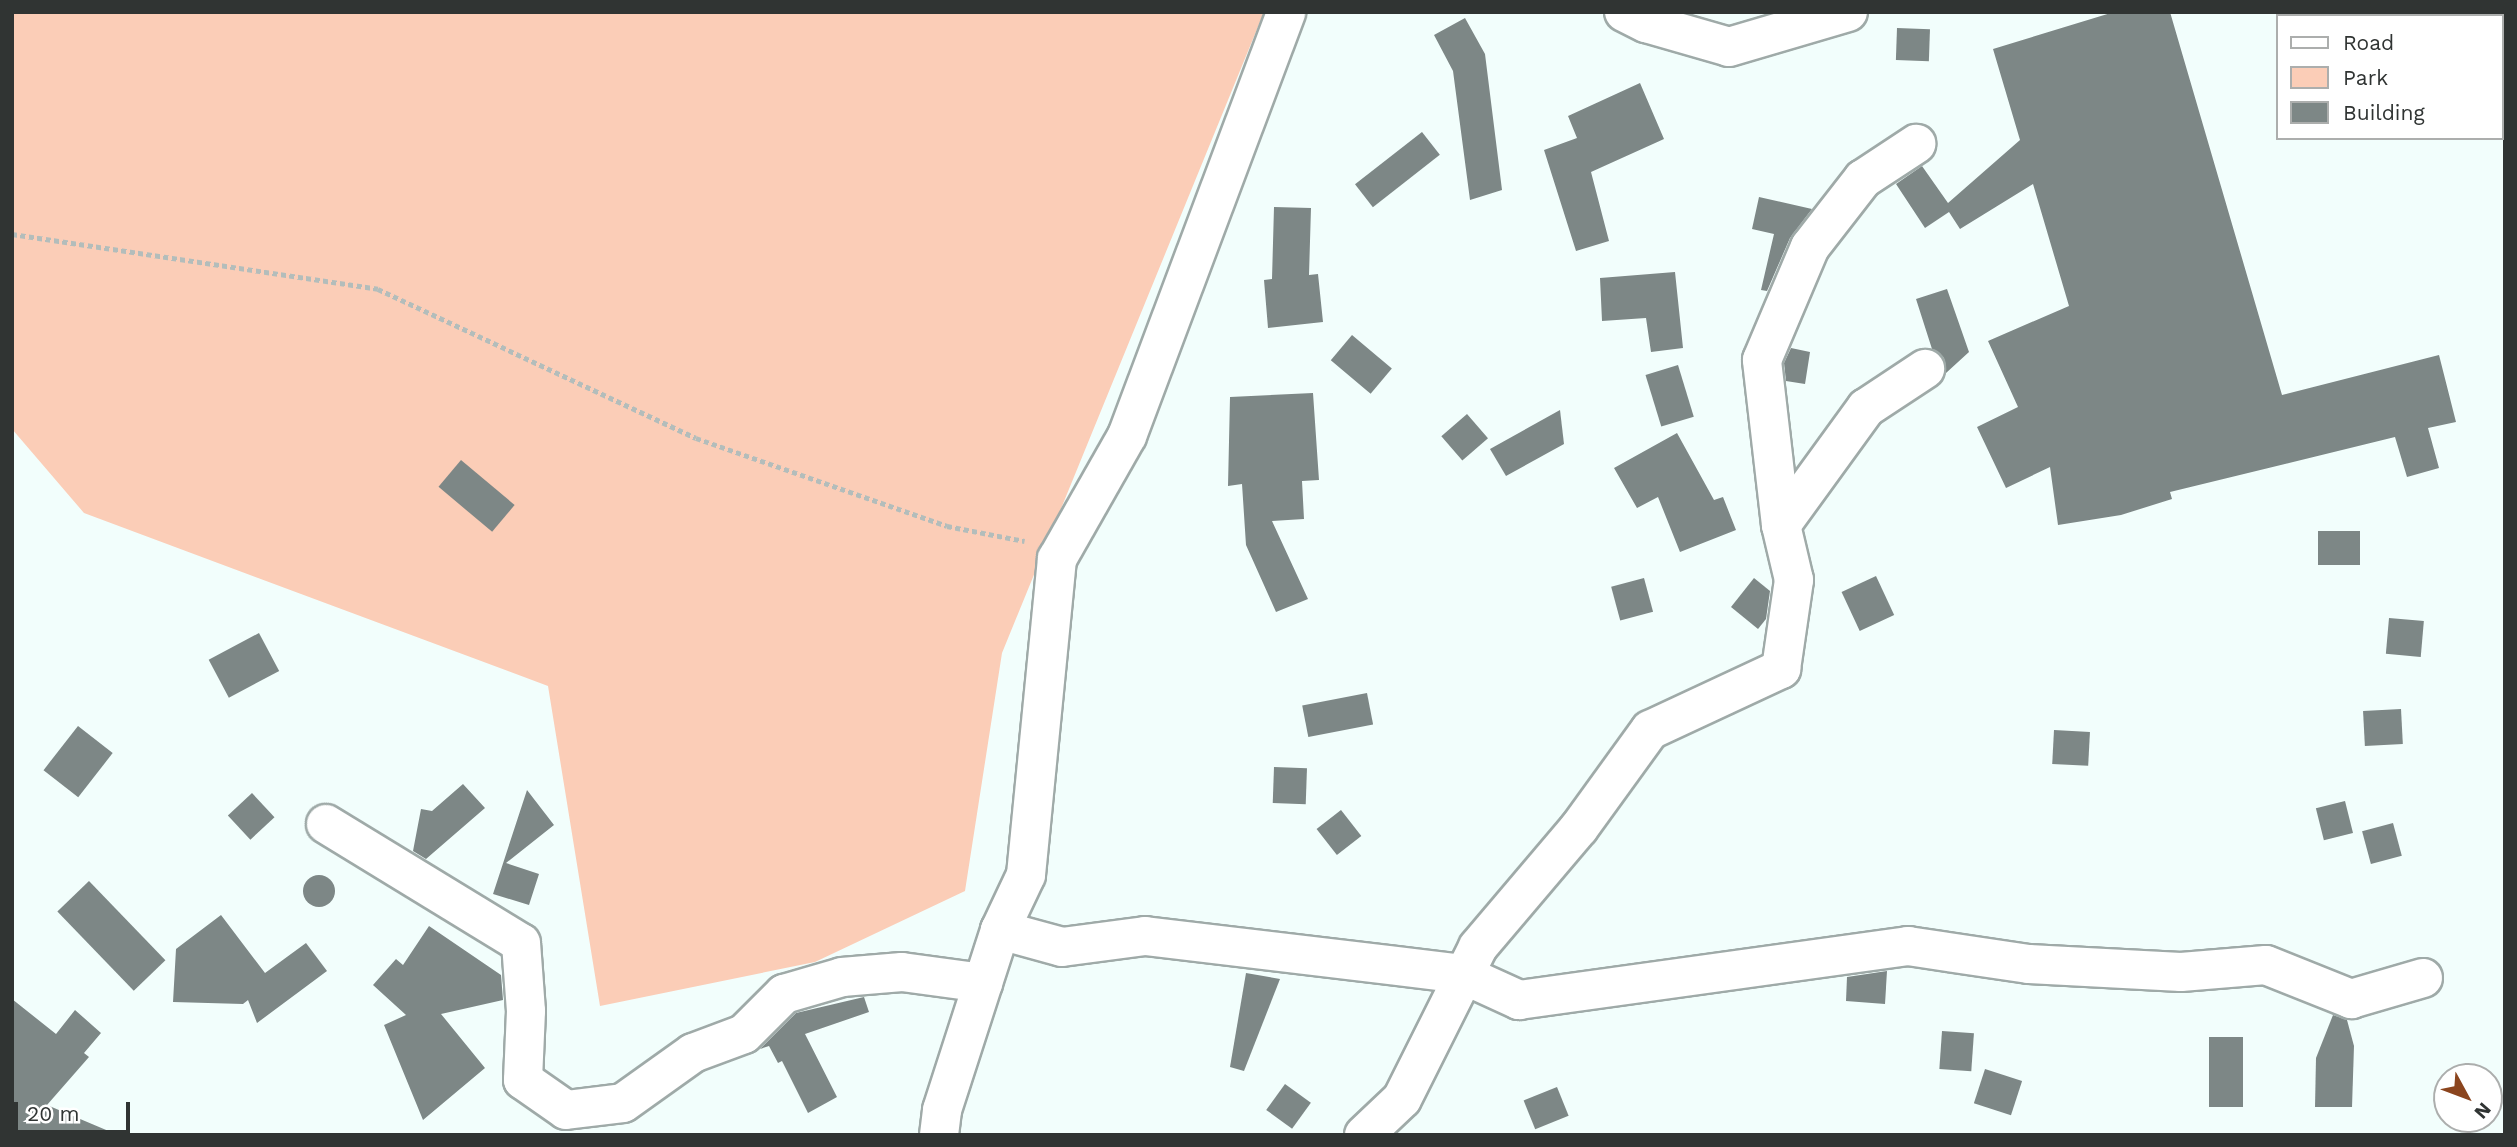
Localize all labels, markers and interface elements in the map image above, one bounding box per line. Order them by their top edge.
legend [2276,14,2503,140]
text: Road [2343,30,2394,55]
text: Park [2343,65,2388,90]
text: Building [2343,100,2425,125]
north arrow [2433,1063,2503,1133]
scale bar [18,1088,133,1132]
text: N [2469,1098,2496,1124]
text: 20 m [27,1101,79,1126]

